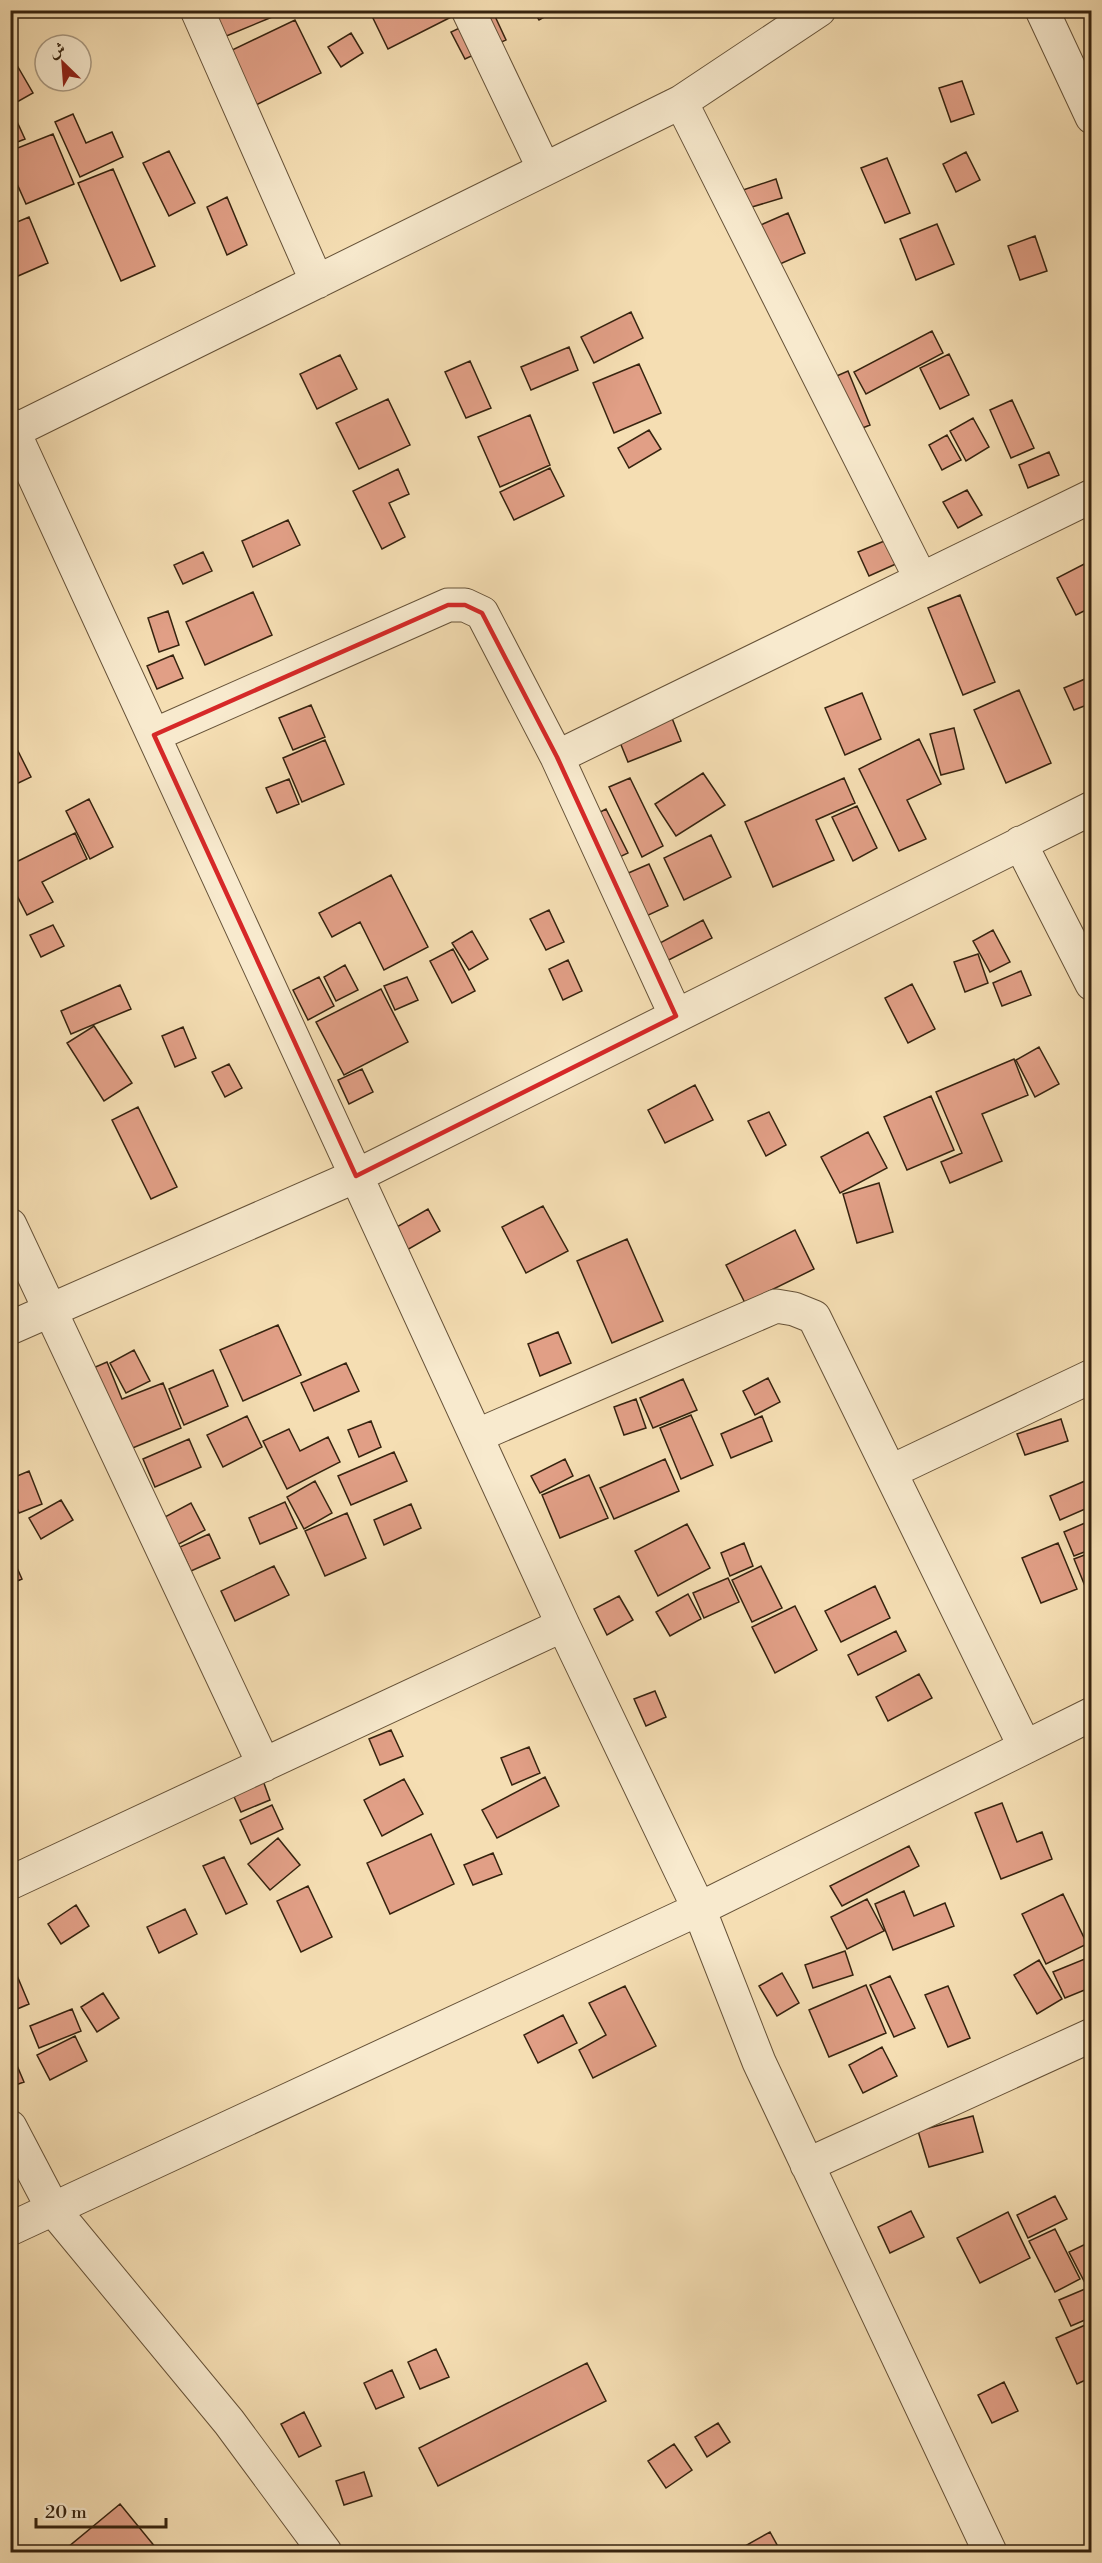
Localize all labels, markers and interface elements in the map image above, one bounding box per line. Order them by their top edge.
north arrow [33,33,93,93]
text: ش [46,38,69,63]
scale bar [36,2491,166,2529]
text: 20 m [45,2501,87,2524]

